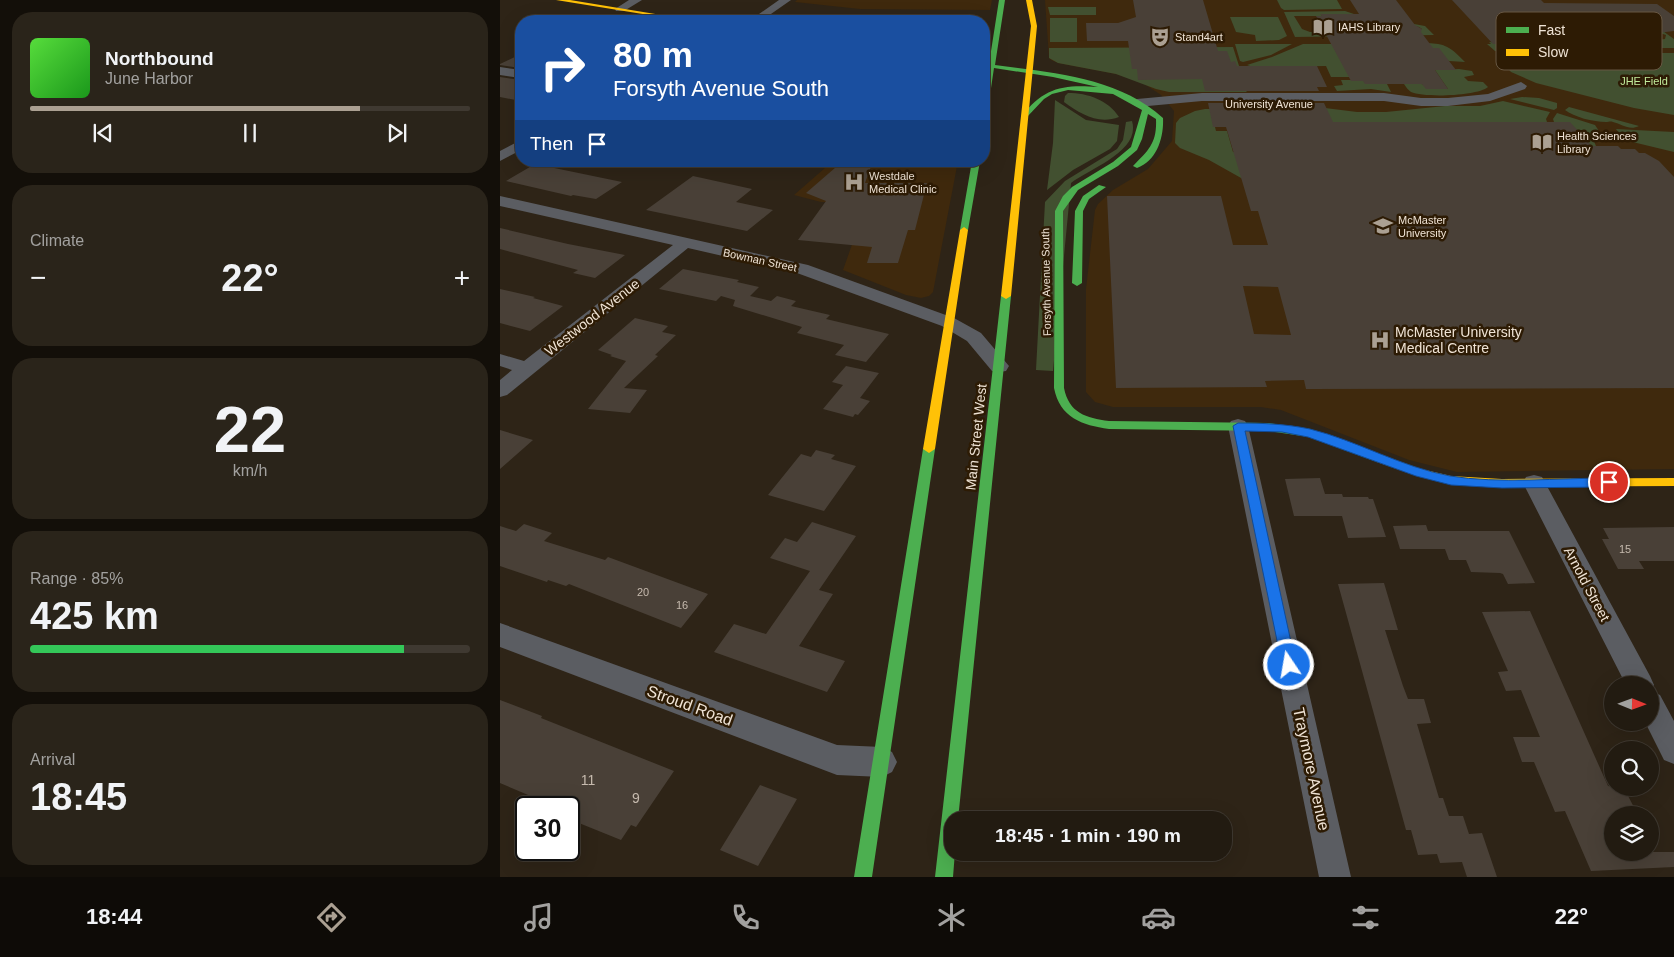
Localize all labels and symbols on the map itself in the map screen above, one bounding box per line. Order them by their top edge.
legend [1496,12,1662,70]
library icon: IAHS Library [1312,16,1334,38]
place label: IAHS Library [1338,21,1401,33]
text: Fast [1538,22,1565,38]
theatre icon: Stand4art [1149,26,1171,48]
place label: Stand4art [1175,31,1223,43]
text: Slow [1538,44,1569,60]
park label: JHE Field [1620,75,1668,87]
street label: University Avenue [1225,98,1313,110]
place label: Health Sciences Library [1557,130,1637,155]
library icon: Health Sciences Library [1531,131,1553,153]
place label: Westdale Medical Clinic [869,170,937,195]
hospital icon: Westdale Medical Clinic [843,171,865,193]
place label: McMaster University [1398,214,1447,239]
school or university icon: McMaster University [1372,215,1394,237]
street label: Forsyth Avenue South [1039,228,1053,336]
street label: Bowman Street [722,246,798,274]
street label: Westwood Avenue [542,275,643,359]
place label: McMaster University Medical Centre [1395,324,1522,356]
hospital icon: McMaster University Medical Centre [1369,329,1391,351]
street label: Main Street West [962,383,990,491]
pin [1588,461,1630,503]
house number: 15 [1619,543,1631,555]
street label: Arnold Street [1561,544,1613,624]
house number: 20 [637,586,649,598]
house number: 16 [676,599,688,611]
position arrow [1262,638,1314,690]
north arrow [1604,676,1659,731]
street label: Stroud Road [645,682,735,729]
street label: Traymore Avenue [1290,706,1333,832]
house number: 11 [581,772,595,788]
house number: 9 [632,790,640,806]
speed limit sign: 30 [515,796,580,861]

